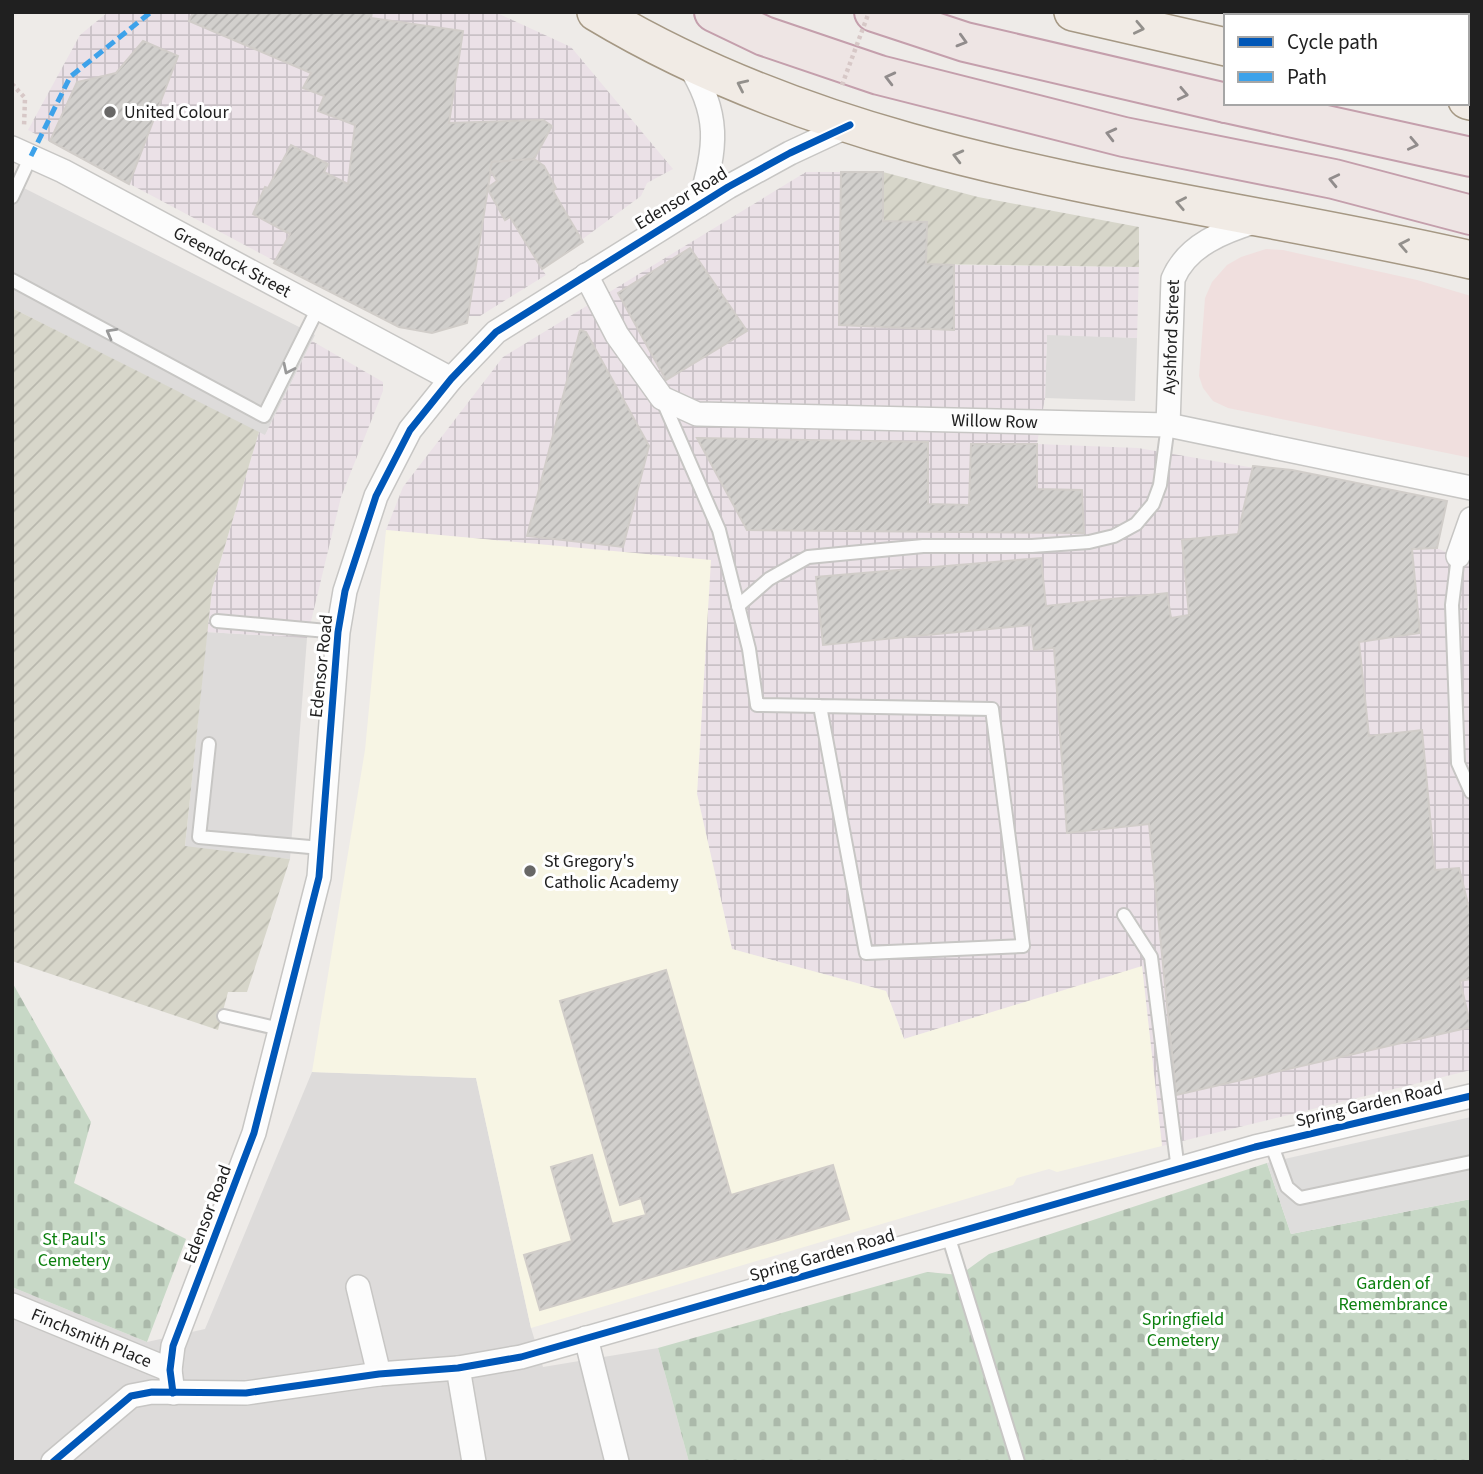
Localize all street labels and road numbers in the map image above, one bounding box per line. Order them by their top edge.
street label: Edensor Road [630,161,732,236]
street label: Greendock Street [169,220,295,304]
street label: Ayshford Street [1157,279,1186,395]
street label: Willow Row [951,408,1038,435]
street label: Edensor Road [304,613,339,719]
street label: Spring Garden Road [1293,1075,1445,1134]
street label: Edensor Road [177,1161,238,1267]
street label: Spring Garden Road [747,1223,898,1288]
street label: Finchsmith Place [27,1302,155,1374]

